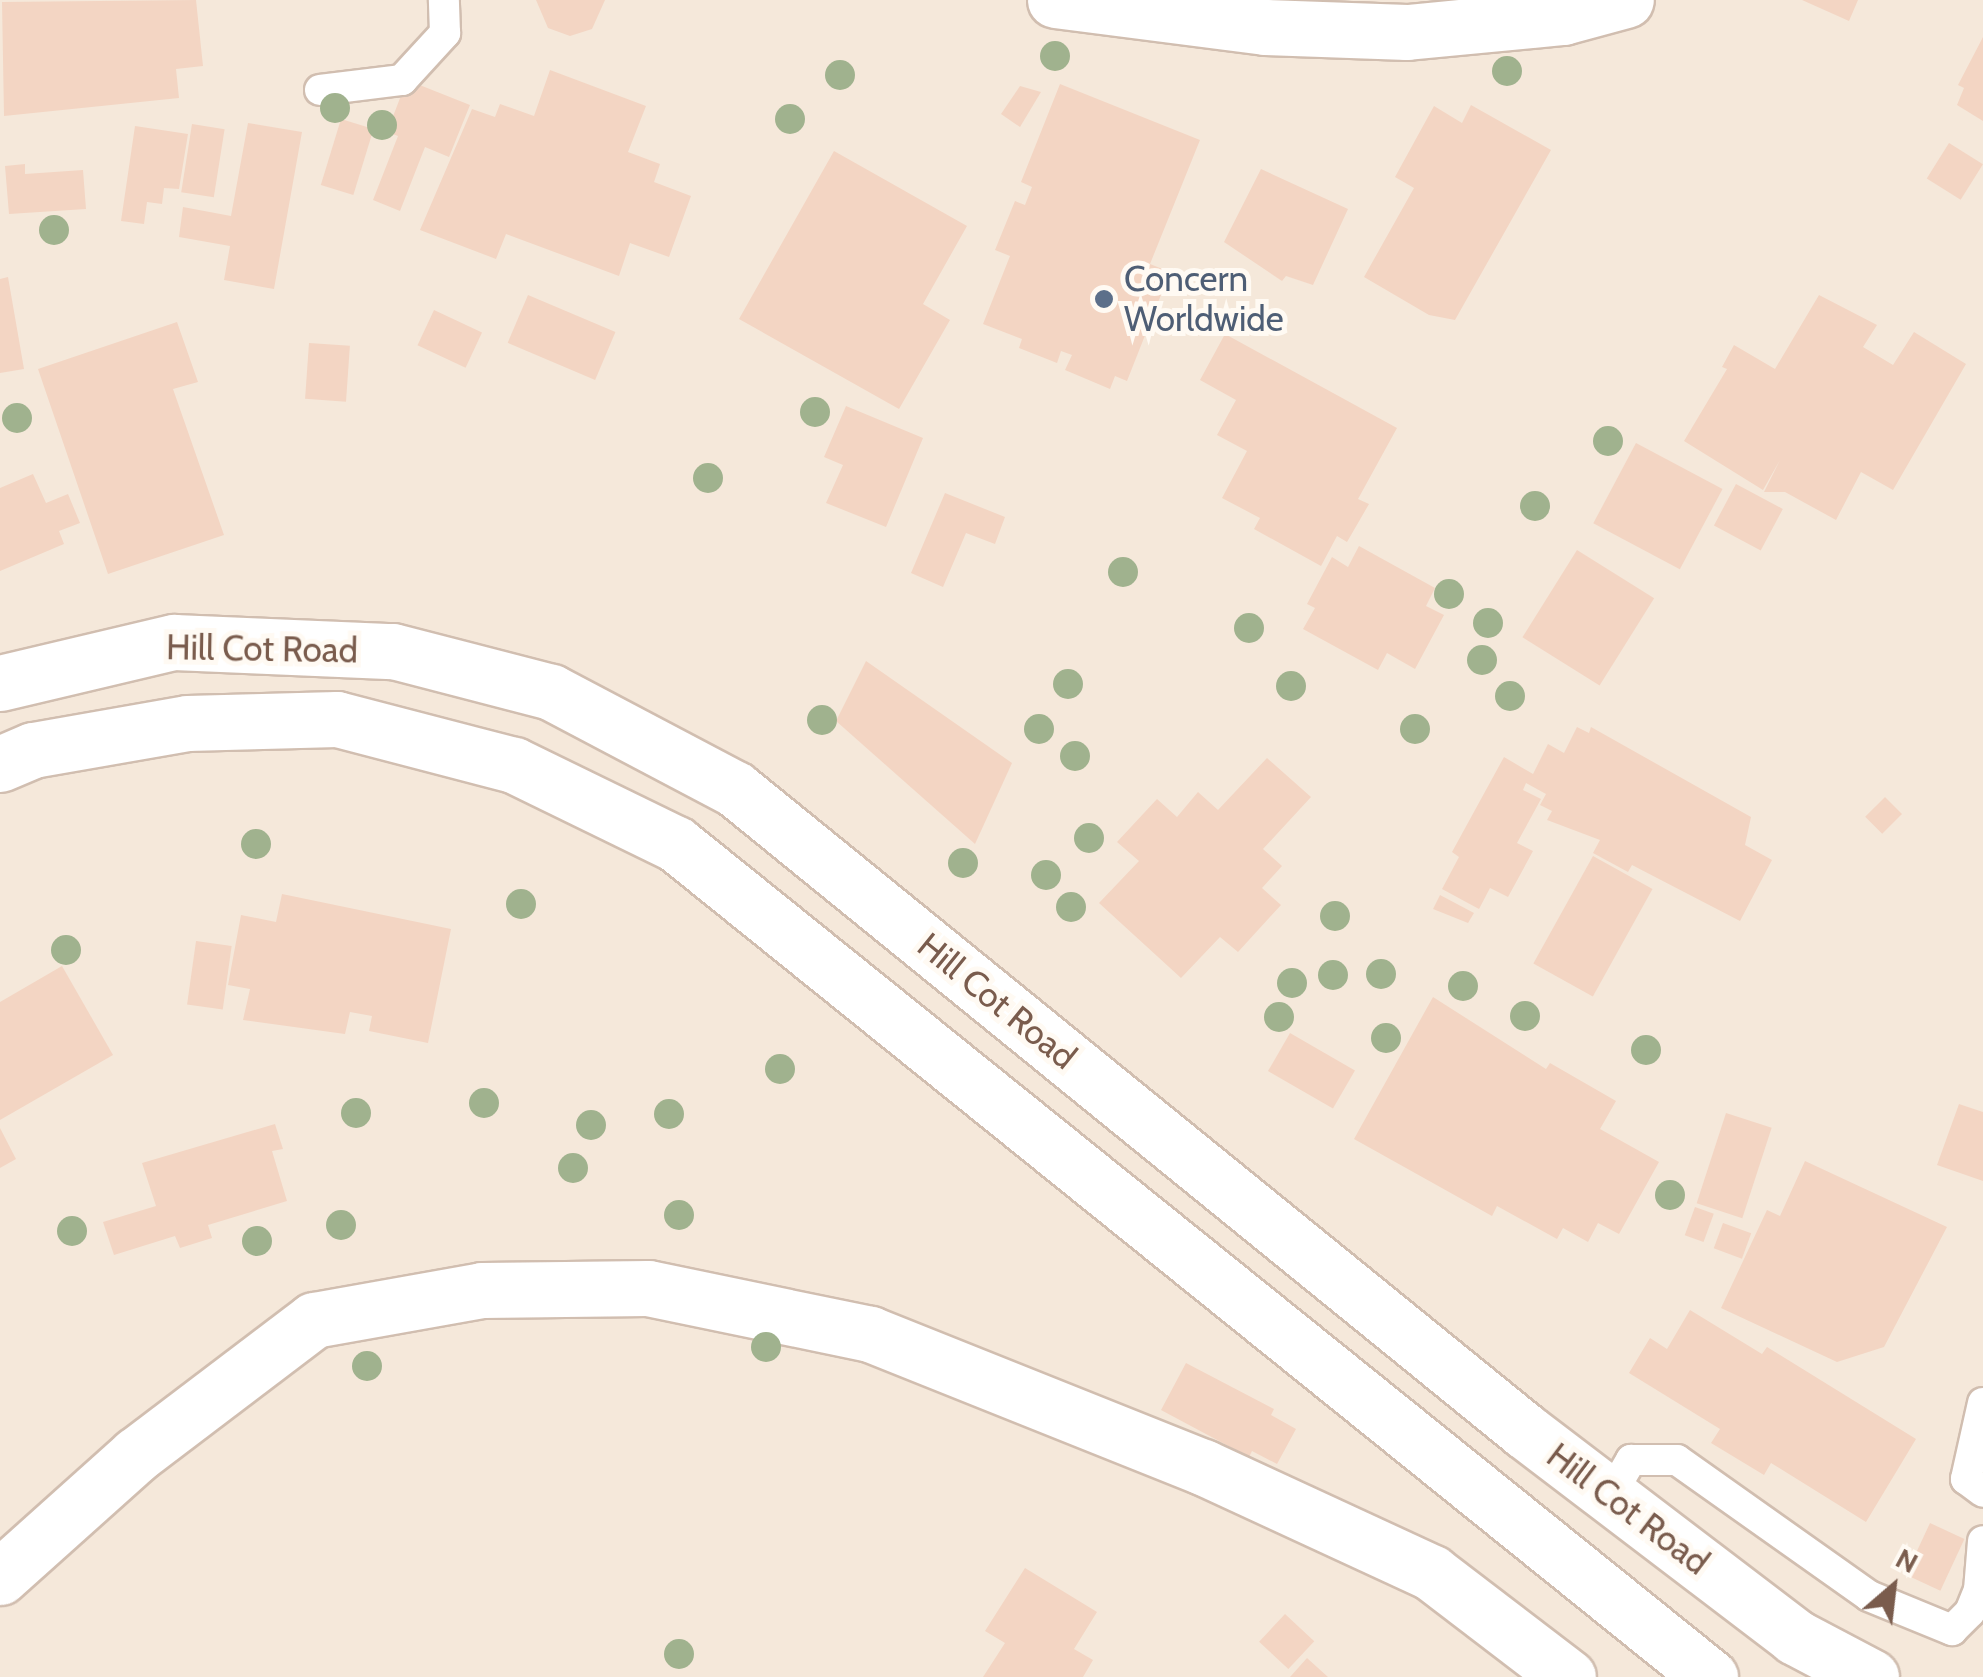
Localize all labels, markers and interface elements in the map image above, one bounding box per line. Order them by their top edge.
place label: Concern Worldwide [1124,258,1284,340]
marker: Concern Worldwide [1093,288,1115,310]
street label: Hill Cot Road [166,626,358,672]
street label: Hill Cot Road [909,924,1085,1078]
street label: Hill Cot Road [1539,1434,1717,1584]
north arrow [1843,1537,1943,1637]
text: N [1890,1541,1924,1580]

